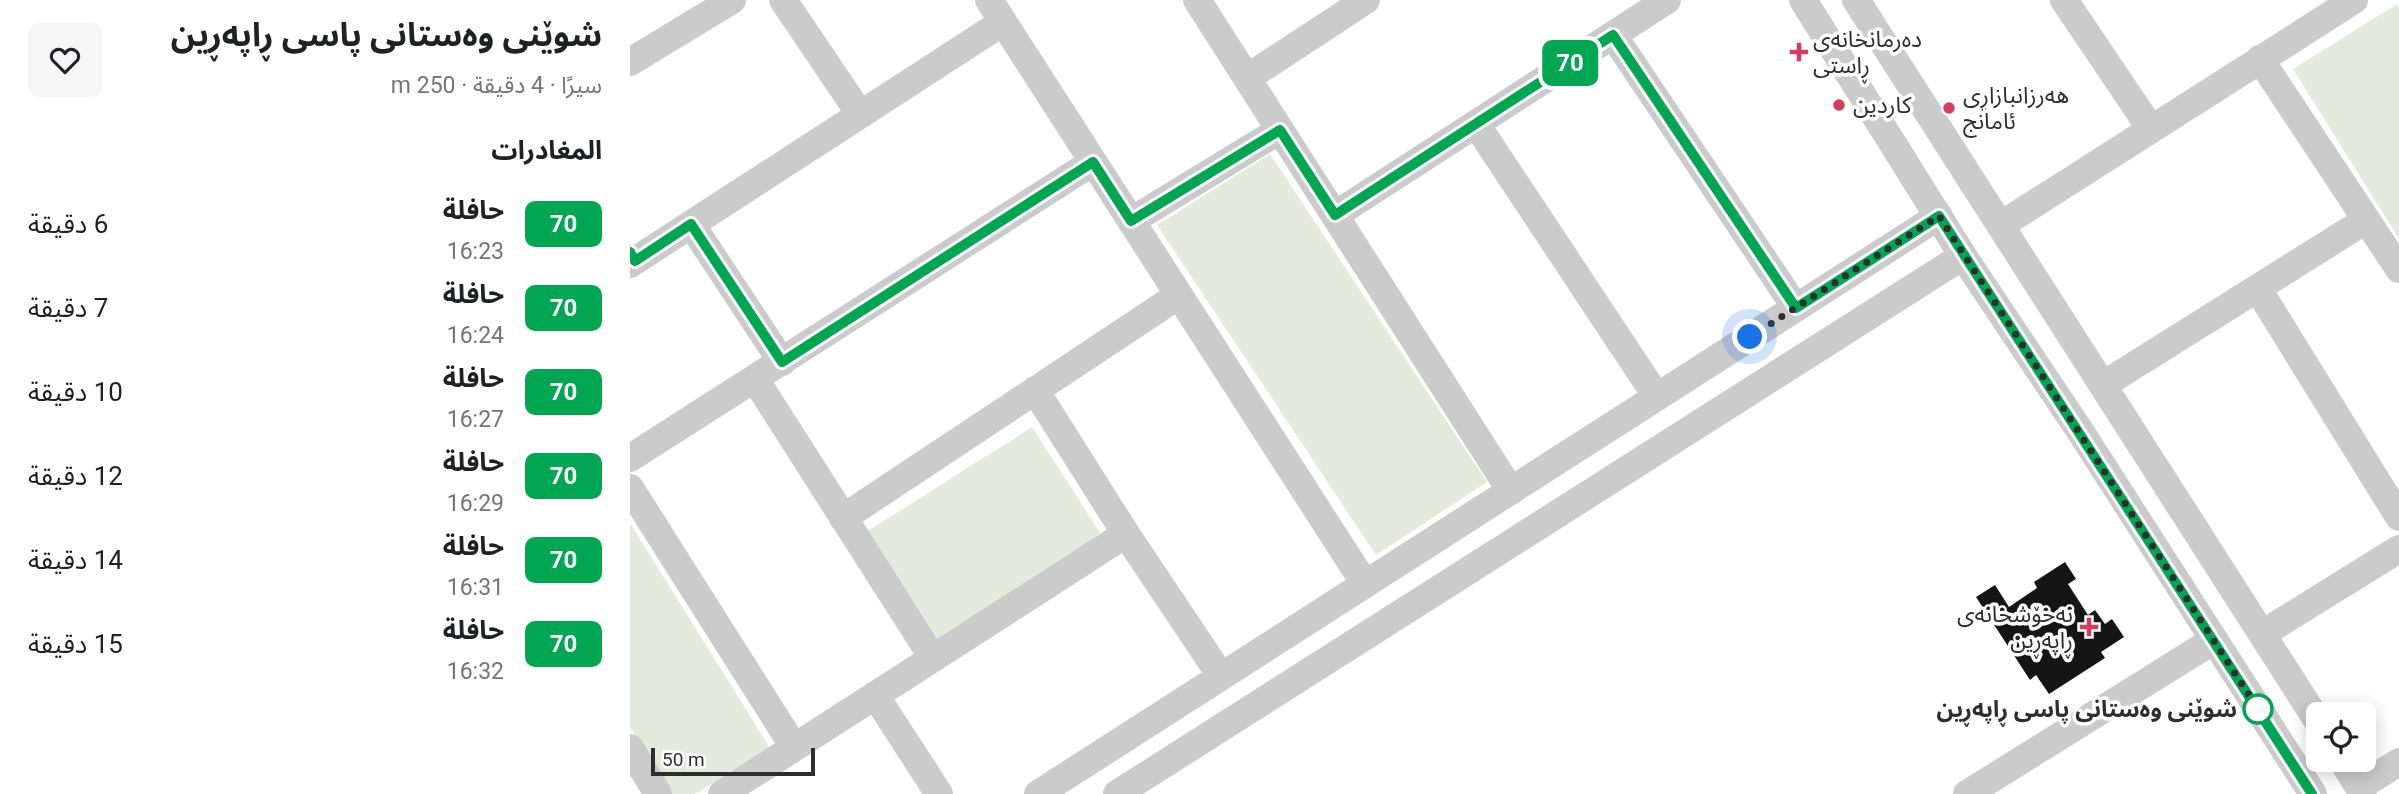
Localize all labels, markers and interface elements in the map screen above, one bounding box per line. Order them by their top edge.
text: شوێنی وەستانی پاسی ڕاپەڕین [171,15,602,54]
button: heart [28,23,102,97]
place label: دەرمانخانەی ڕاستی [1813,26,1922,83]
line badge: 70 [1538,40,1602,86]
marker: دەرمانخانەی ڕاستی [1791,44,1807,60]
text: 70 [1556,49,1584,77]
text: سيرًا · 4 دقيقة · 250 m [391,72,602,99]
place label: هەرزانبازاڕی ئامانج [1963,82,2069,138]
place label: كاردين [1853,92,1912,119]
marker: كاردين [1831,97,1847,113]
marker: هەرزانبازاڕی ئامانج [1941,100,1957,116]
text: المغادرات [491,135,602,165]
text: حافلة [443,195,504,225]
text: 6 دقيقة [28,209,108,239]
text: 70 [550,210,577,238]
text: 16:23 [447,238,504,265]
text: حافلة [443,279,504,309]
text: 7 دقيقة [28,293,108,323]
text: 70 [550,294,577,322]
your location [1732,319,1767,354]
text: 16:24 [447,322,504,349]
text: حافلة [443,363,504,393]
text: 10 دقيقة [28,377,123,407]
text: 70 [550,378,577,406]
text: 16:27 [447,406,504,433]
text: حافلة [443,447,504,477]
text: 12 دقيقة [28,461,123,491]
text: 70 [550,462,577,490]
text: 16:29 [447,490,504,517]
text: حافلة [443,531,504,561]
text: 14 دقيقة [28,545,123,575]
text: 70 [550,546,577,574]
text: 16:31 [447,574,504,601]
place label: نەخۆشخانەی ڕاپەڕین [1957,601,2073,658]
text: حافلة [443,615,504,645]
marker: نەخۆشخانەی ڕاپەڕین [2079,617,2099,637]
text: 15 دقيقة [28,629,123,659]
text: 70 [550,630,577,658]
text: 16:32 [447,658,504,685]
marker: شوێنی وەستانی پاسی ڕاپەڕین [2243,694,2273,724]
place label: شوێنی وەستانی پاسی ڕاپەڕین [1936,696,2237,727]
map controls [2306,702,2376,772]
button: locate [2306,702,2376,772]
scale bar [651,745,816,777]
text: 50 m [662,748,705,771]

